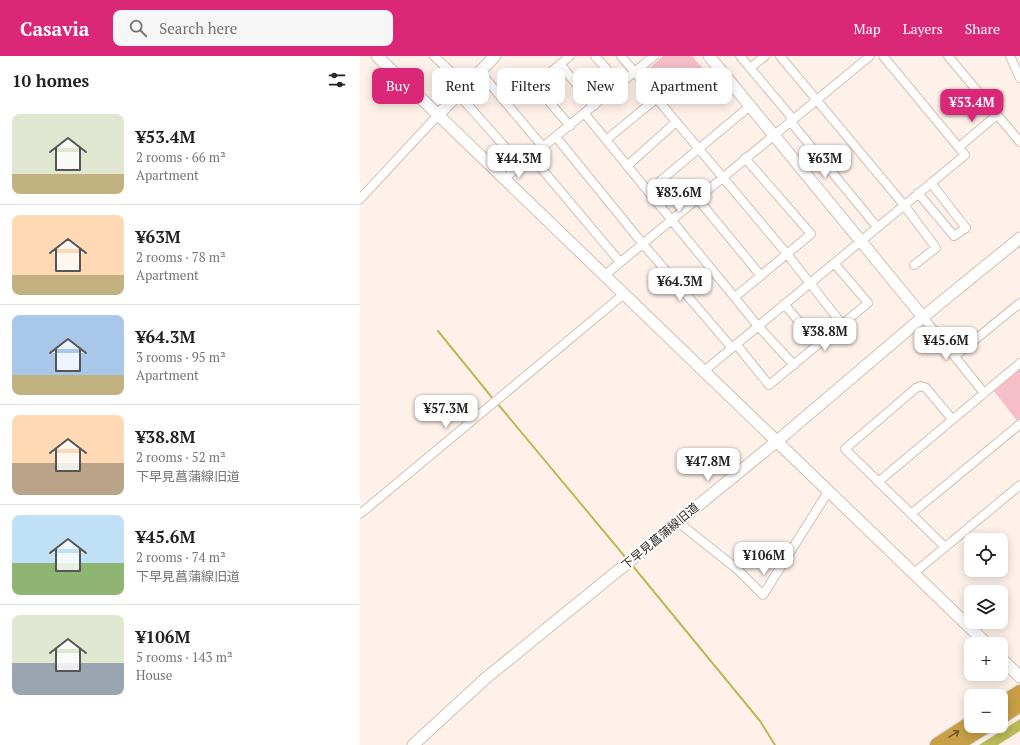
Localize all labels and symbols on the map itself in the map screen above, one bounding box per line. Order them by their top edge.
pin: ¥53.4M [939,89,1005,123]
pin: ¥44.3M [486,145,552,179]
pin: ¥63M [801,145,849,179]
pin: ¥83.6M [646,179,712,213]
pin: ¥64.3M [647,268,713,302]
pin: ¥38.8M [792,318,858,352]
pin: ¥45.6M [913,327,979,361]
pin: ¥57.3M [413,395,479,429]
pin: ¥47.8M [675,448,741,482]
street label: 下早見菖蒲線旧道 [618,499,702,573]
pin: ¥106M [736,542,792,576]
one-way arrow [948,730,959,738]

